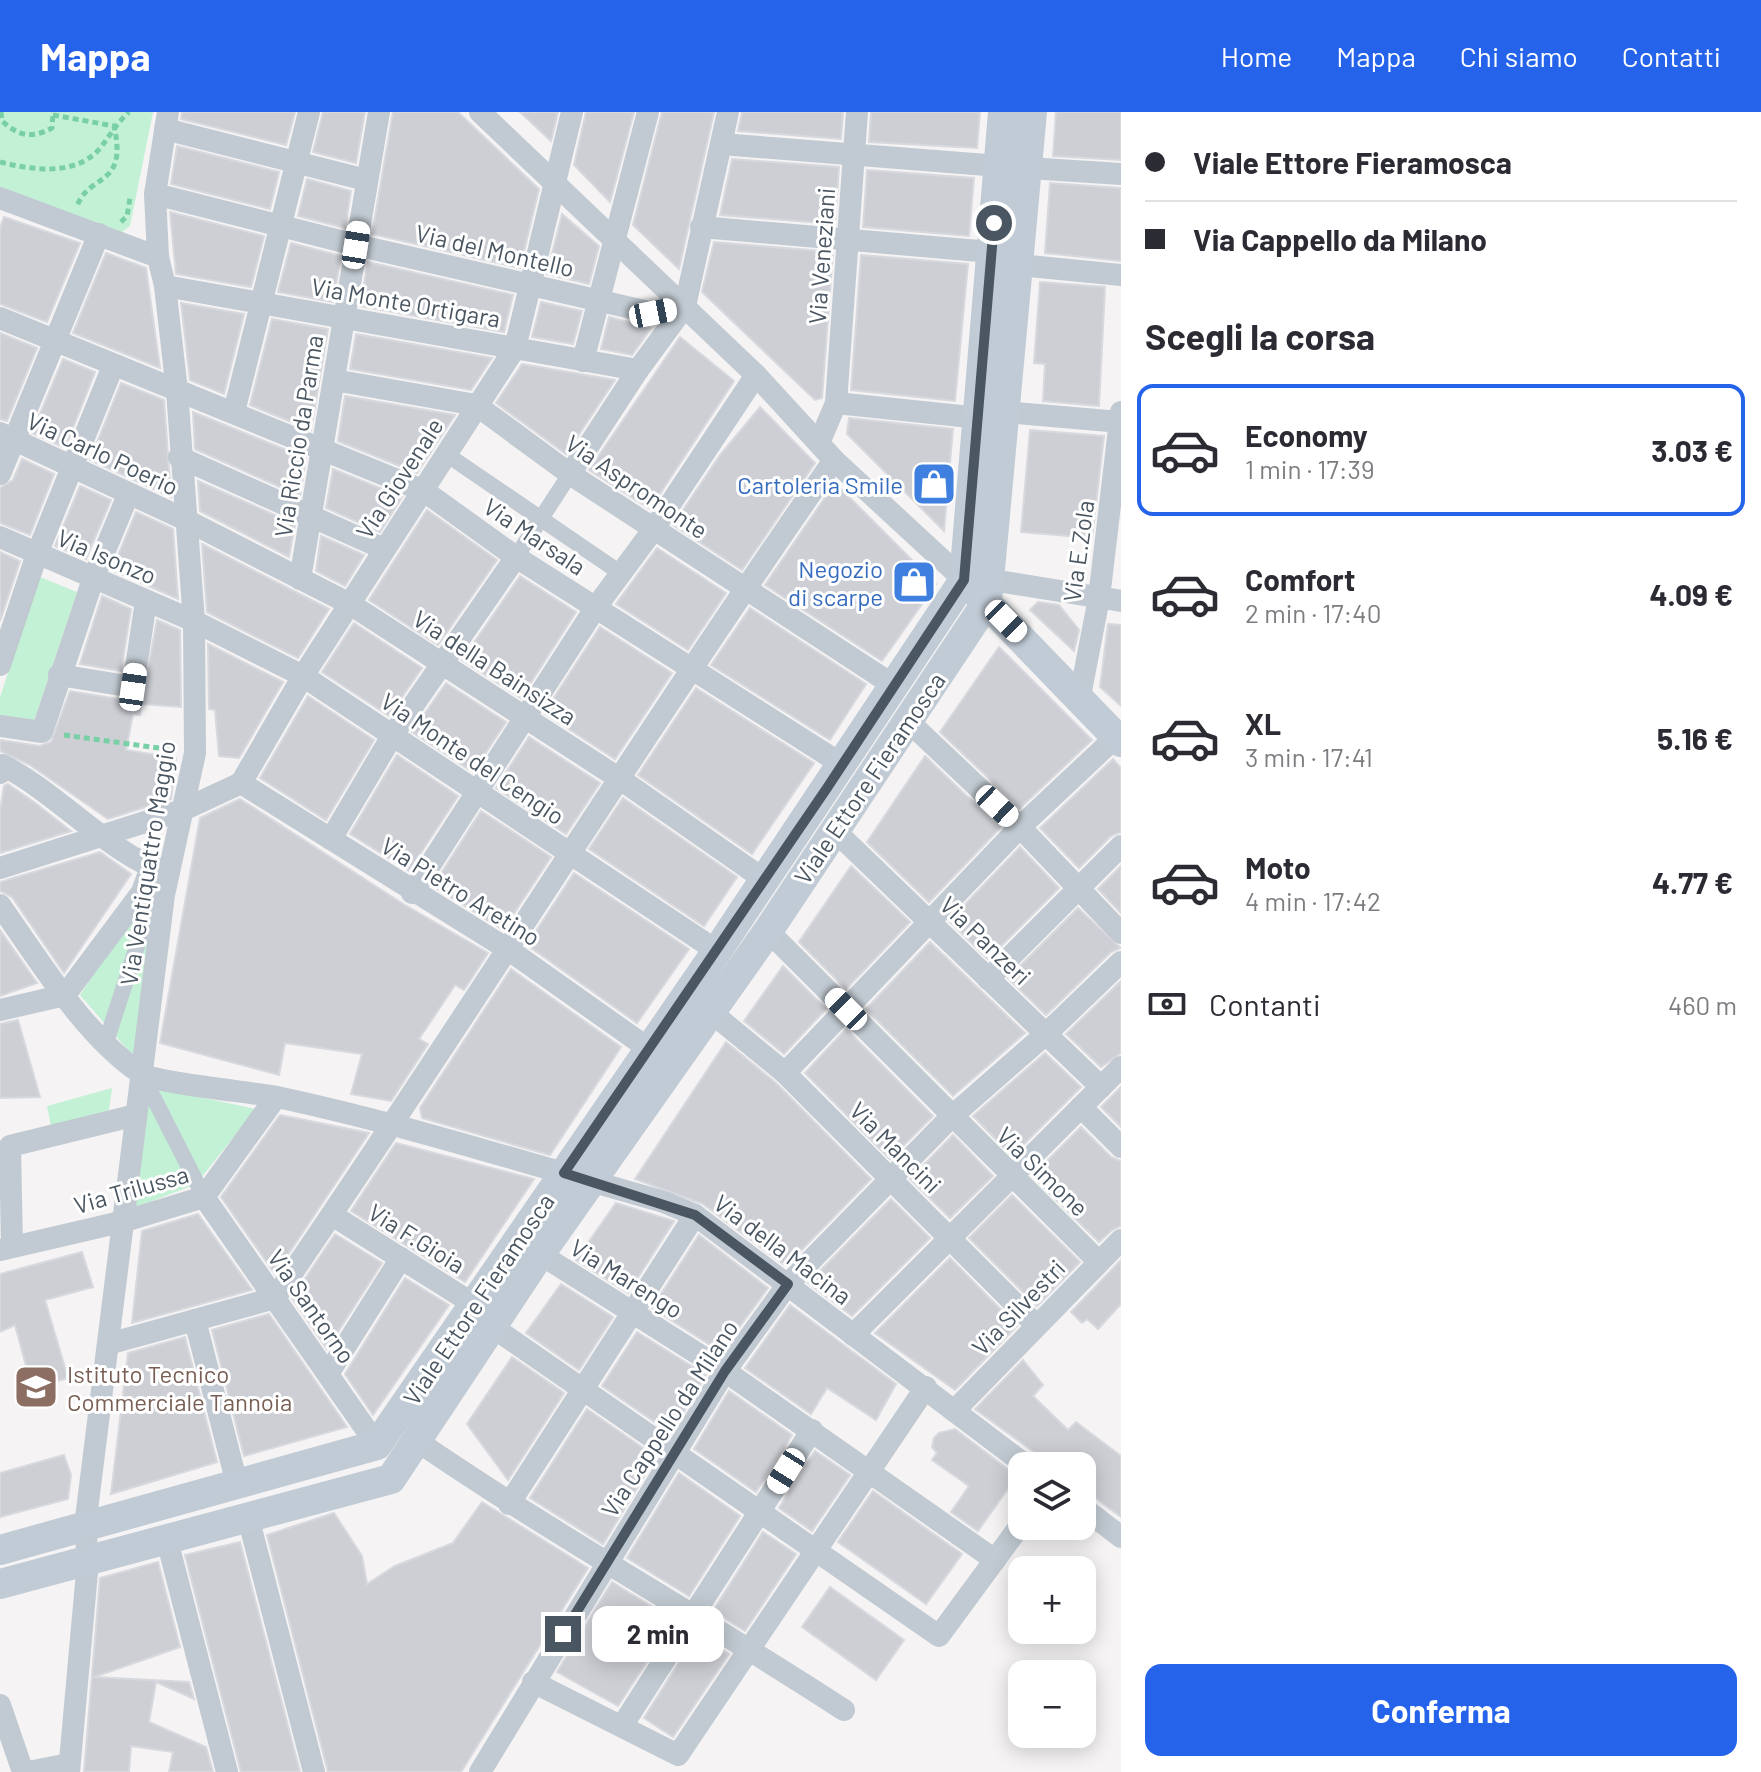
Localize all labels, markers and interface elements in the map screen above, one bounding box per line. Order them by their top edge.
text: Mappa [40,33,150,79]
text: Home [1221,39,1292,73]
text: Mappa [1336,39,1416,73]
text: Chi siamo [1460,39,1578,73]
text: Contatti [1622,39,1721,73]
text: Viale Ettore Fieramosca [1193,144,1512,180]
street label: Via Veneziani [802,187,840,325]
route start [976,205,1012,241]
street label: Via del Montello [413,218,577,282]
car [340,219,372,271]
text: Via Cappello da Milano [1193,221,1487,257]
street label: Via Monte Ortigara [309,271,503,333]
car [627,297,679,329]
text: Scegli la corsa [1145,314,1375,357]
street label: Via Riccio da Parma [268,333,328,539]
street label: Via Carlo Poerio [23,405,183,501]
street label: Via Giovenale [349,412,449,544]
icon: car [1149,414,1221,486]
text: Economy [1245,417,1368,453]
street label: Via Aspromonte [560,428,714,544]
text: 3.03 € [1651,432,1733,468]
text: 1 min · 17:39 [1245,453,1374,484]
shop icon: Cartoleria Smile [910,460,958,508]
place label: Cartoleria Smile [737,470,903,499]
street label: Via Marsala [478,491,592,581]
street label: Via E.Zola [1057,498,1099,604]
street label: Via Isonzo [53,522,161,590]
place label: Negozio di scarpe [788,554,883,611]
shop icon: Negozio di scarpe [890,558,938,606]
icon: car [1149,558,1221,630]
text: Comfort [1245,561,1355,597]
text: 4.09 € [1649,576,1733,612]
car [981,596,1031,646]
text: 2 min · 17:40 [1245,597,1381,628]
street label: Via della Bainsizza [408,603,582,731]
car [118,662,148,712]
street label: Viale Ettore Fieramosca [787,667,951,889]
street label: Via Monte del Cengio [376,686,570,830]
icon: car [1149,702,1221,774]
text: XL [1245,705,1281,741]
text: 5.16 € [1657,720,1733,756]
street label: Via Ventiquattro Maggio [113,739,181,987]
text: 3 min · 17:41 [1245,741,1373,772]
car [971,781,1023,831]
street label: Via Pietro Aretino [376,830,546,952]
icon: car [1149,846,1221,918]
text: Moto [1245,849,1311,885]
text: 4.77 € [1652,864,1733,900]
text: 4 min · 17:42 [1245,885,1381,916]
street label: Via Panzeri [935,890,1037,990]
icon: cash [1145,982,1189,1026]
car [821,984,871,1034]
text: Contanti [1209,986,1321,1022]
text: 460 m [1668,989,1737,1020]
street label: Via Mancini [844,1095,948,1199]
street label: Via Simone [991,1120,1095,1222]
street label: Via Trilussa [70,1159,192,1219]
street label: Viale Ettore Fieramosca [396,1188,560,1410]
street label: Via della Macina [709,1188,857,1310]
street label: Via F.Gioia [363,1197,471,1279]
street label: Via Marengo [565,1232,689,1324]
street label: Via Santorno [262,1243,362,1369]
street label: Via Silvestri [965,1253,1071,1361]
street label: Via Cappello da Milano [594,1314,744,1522]
place label: Istituto Tecnico Commerciale Tannoia [67,1359,292,1416]
school or university icon: Istituto Tecnico Commerciale Tannoia [12,1363,60,1411]
car [763,1444,809,1498]
map controls [1008,1452,1096,1748]
button: layers [1008,1452,1096,1540]
button: + [1008,1556,1096,1644]
callout: 2 min [591,1606,723,1662]
route end [545,1616,581,1652]
text: 2 min [627,1618,689,1649]
button: − [1008,1660,1096,1748]
button: Conferma [1145,1664,1737,1756]

